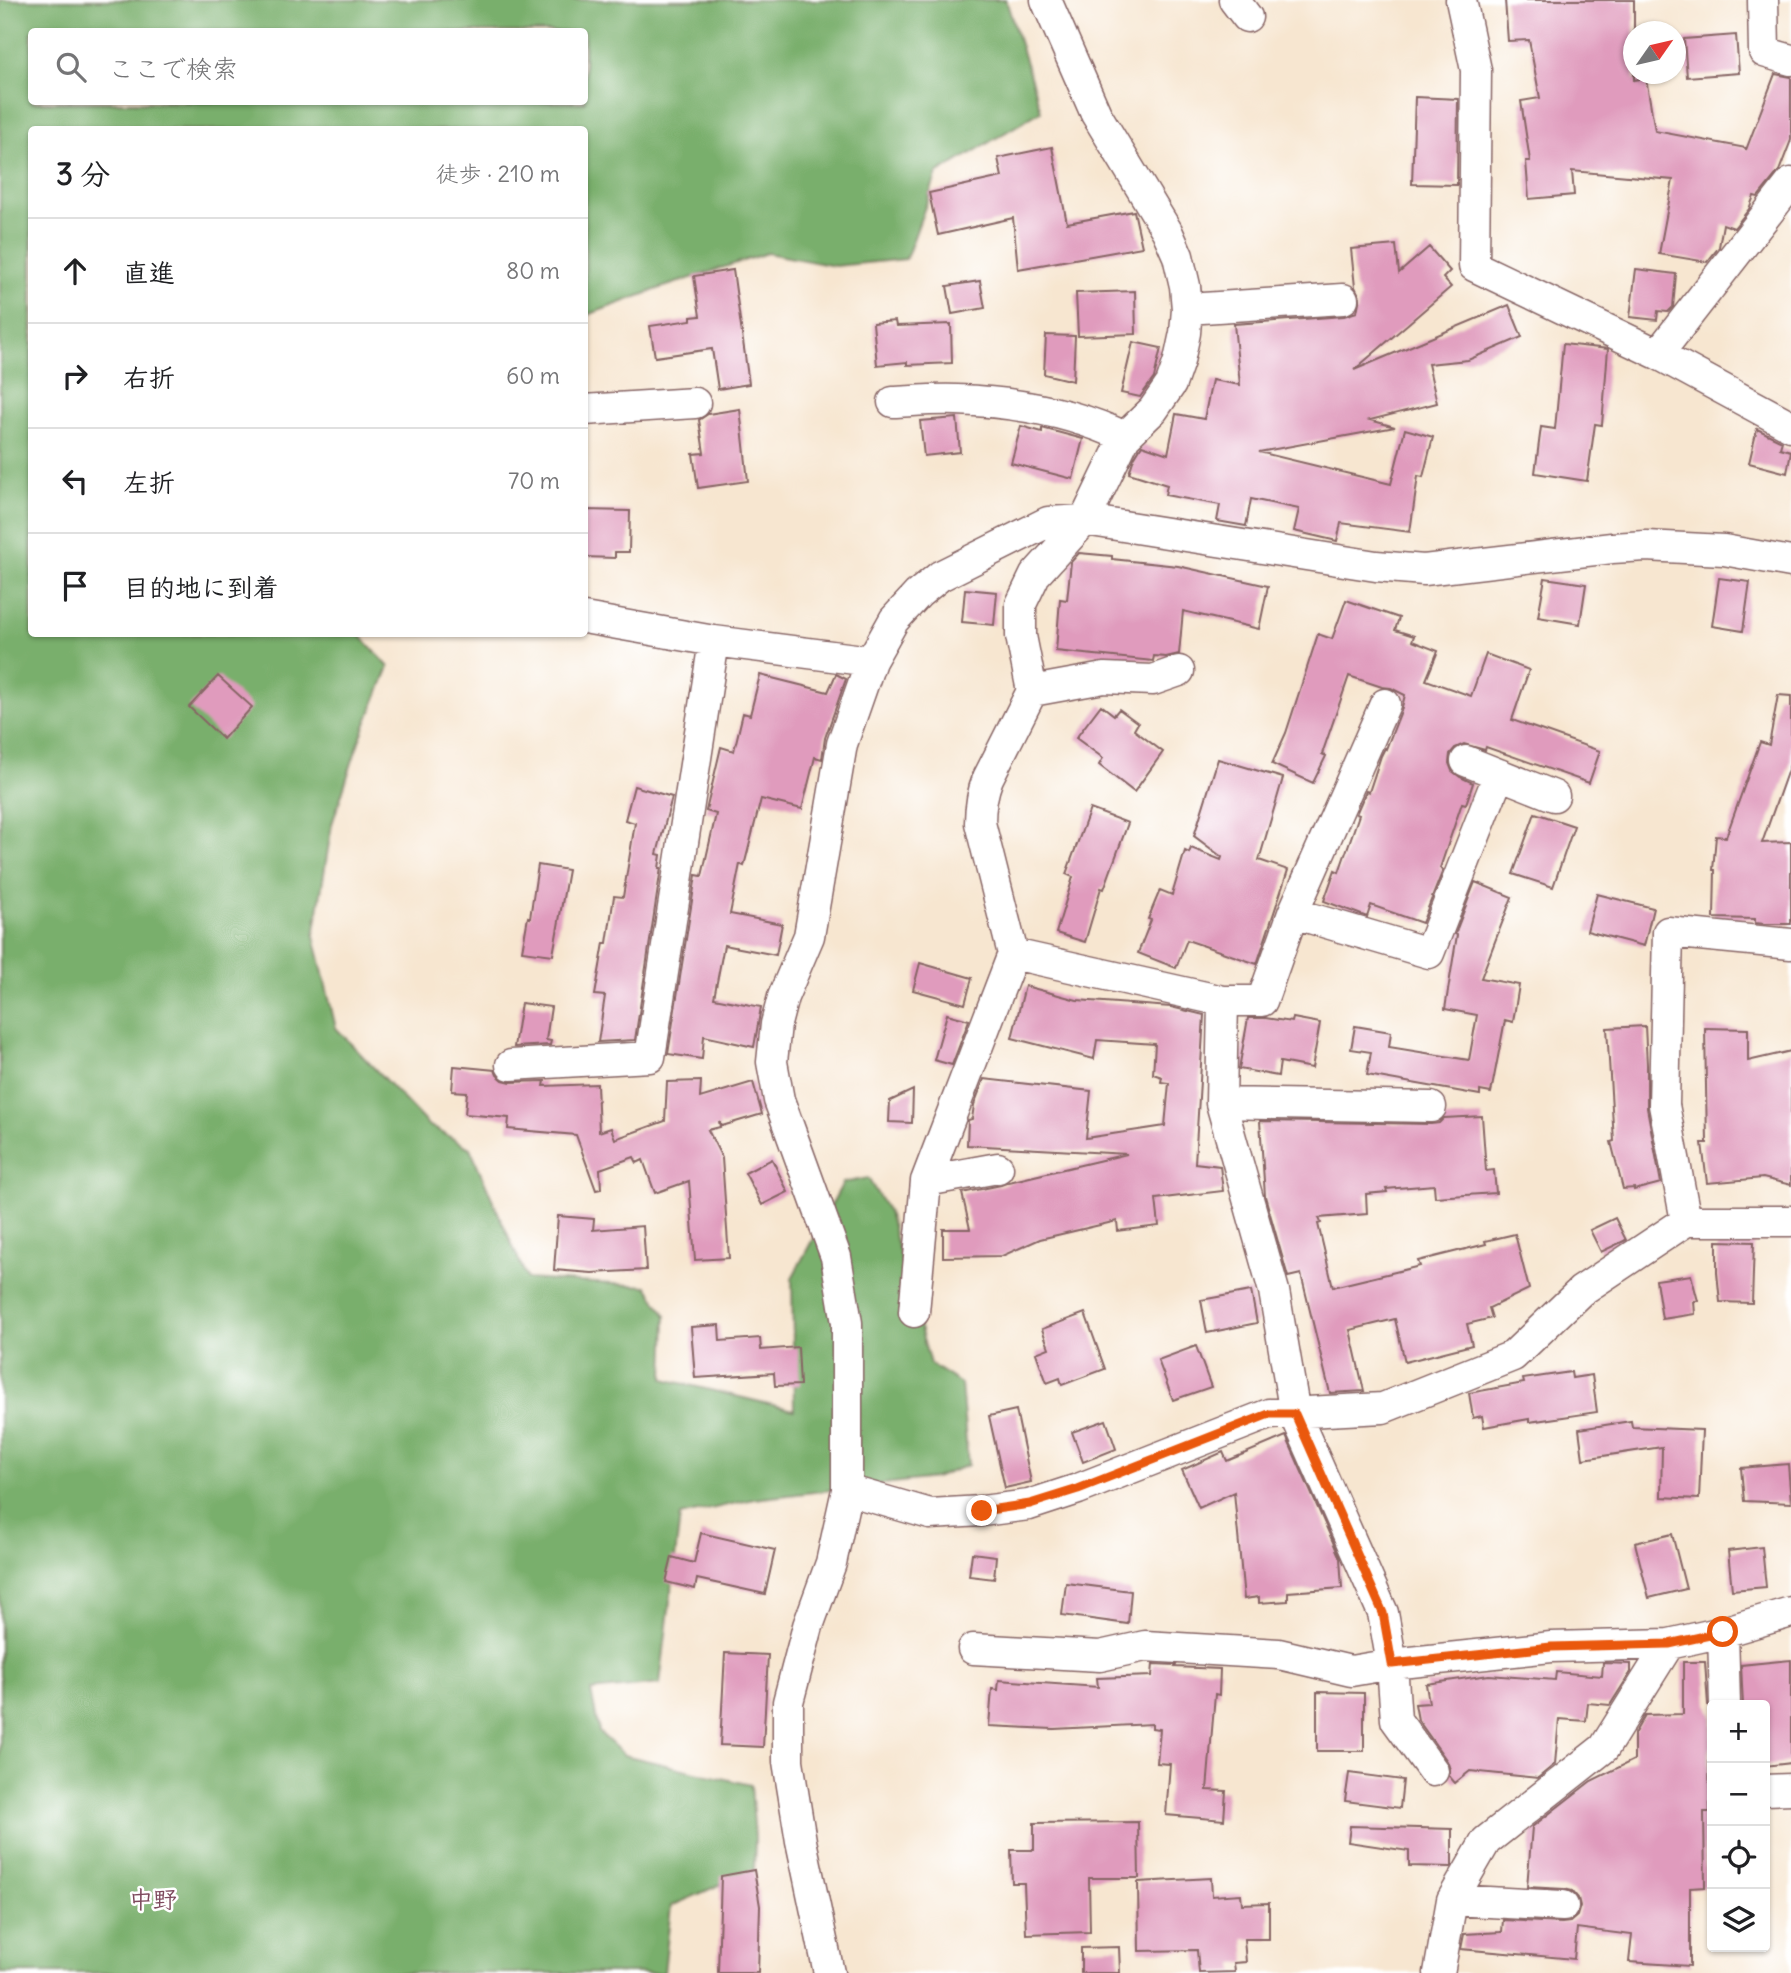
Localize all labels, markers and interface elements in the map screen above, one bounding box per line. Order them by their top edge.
north arrow [1623,21,1686,84]
search box [28,28,588,105]
icon: search [52,48,90,86]
text: ここで検索 [108,52,238,85]
text: 3 分 [56,155,110,193]
text: 徒歩 · 210 m [435,159,560,188]
icon: ahead [56,252,94,290]
text: 直進 [123,256,175,289]
text: 80 m [506,256,560,285]
icon: right [56,357,94,395]
text: 右折 [123,361,175,394]
text: 60 m [506,361,560,390]
icon: left [56,462,94,500]
text: 左折 [123,466,175,499]
text: 70 m [508,466,560,495]
icon: arrive [56,567,94,605]
text: 目的地に到着 [123,571,279,604]
route end [966,1495,997,1526]
route start [1707,1616,1738,1647]
map controls [1707,1700,1770,1952]
button: + [1707,1700,1770,1763]
button: − [1707,1763,1770,1826]
button: locate [1707,1826,1770,1889]
district label: 中野 [129,1884,177,1914]
button: layers [1707,1889,1770,1952]

